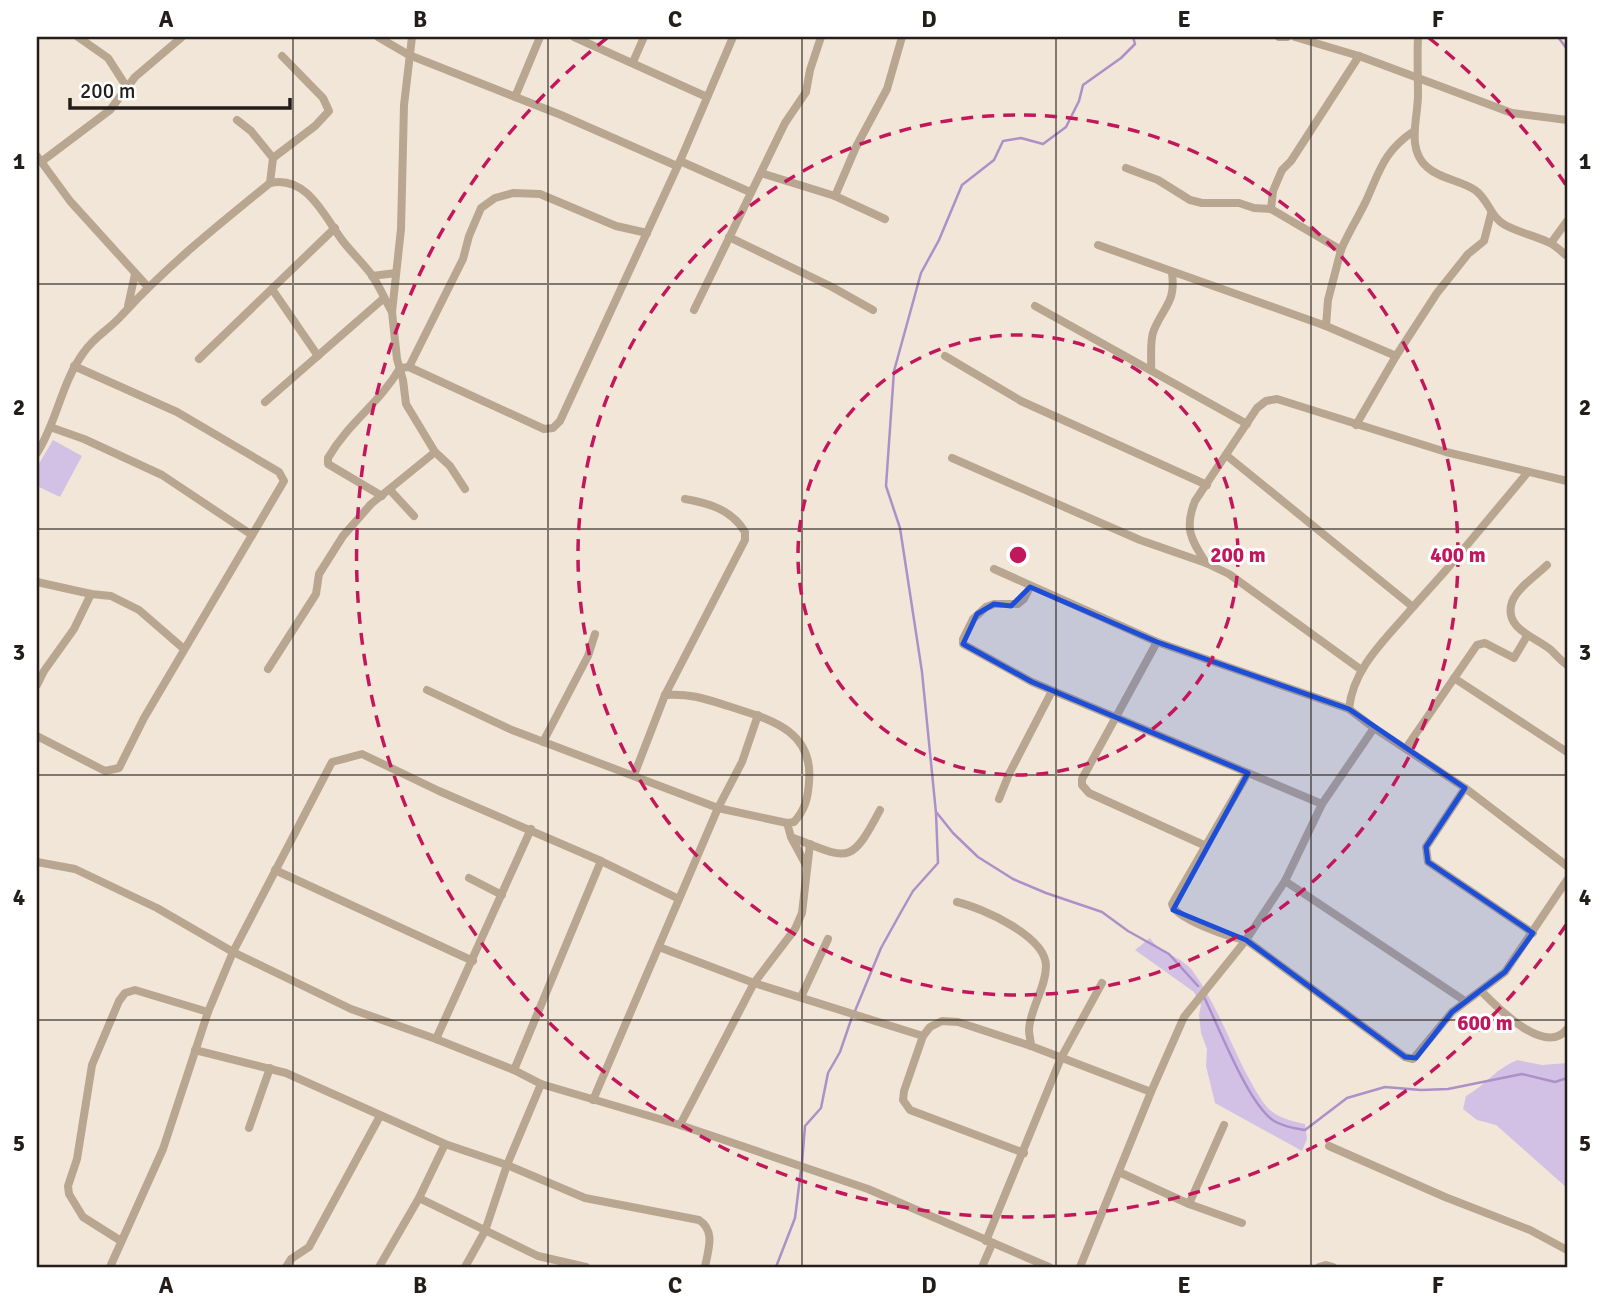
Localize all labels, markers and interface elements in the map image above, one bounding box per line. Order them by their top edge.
text: A [159,5,174,34]
text: B [413,5,427,34]
text: C [668,5,682,34]
text: D [921,5,937,34]
text: E [1177,5,1191,34]
text: F [1432,5,1444,34]
scale bar [70,66,290,110]
text: 200 m [80,78,135,104]
text: 1 [13,147,25,176]
text: 1 [1579,147,1591,176]
text: 2 [13,393,25,422]
text: 2 [1579,393,1591,422]
text: 200 m [1210,542,1266,568]
text: 400 m [1430,542,1486,568]
centre of rings [1006,543,1030,567]
text: 3 [13,638,25,667]
text: 3 [1579,638,1591,667]
text: 4 [13,883,25,912]
text: 4 [1579,883,1591,912]
text: 600 m [1457,1010,1513,1036]
text: 5 [13,1129,25,1158]
text: 5 [1579,1129,1591,1158]
text: A [159,1271,174,1300]
text: B [413,1271,427,1300]
text: C [668,1271,682,1300]
text: D [921,1271,937,1300]
text: E [1177,1271,1191,1300]
text: F [1432,1271,1444,1300]

